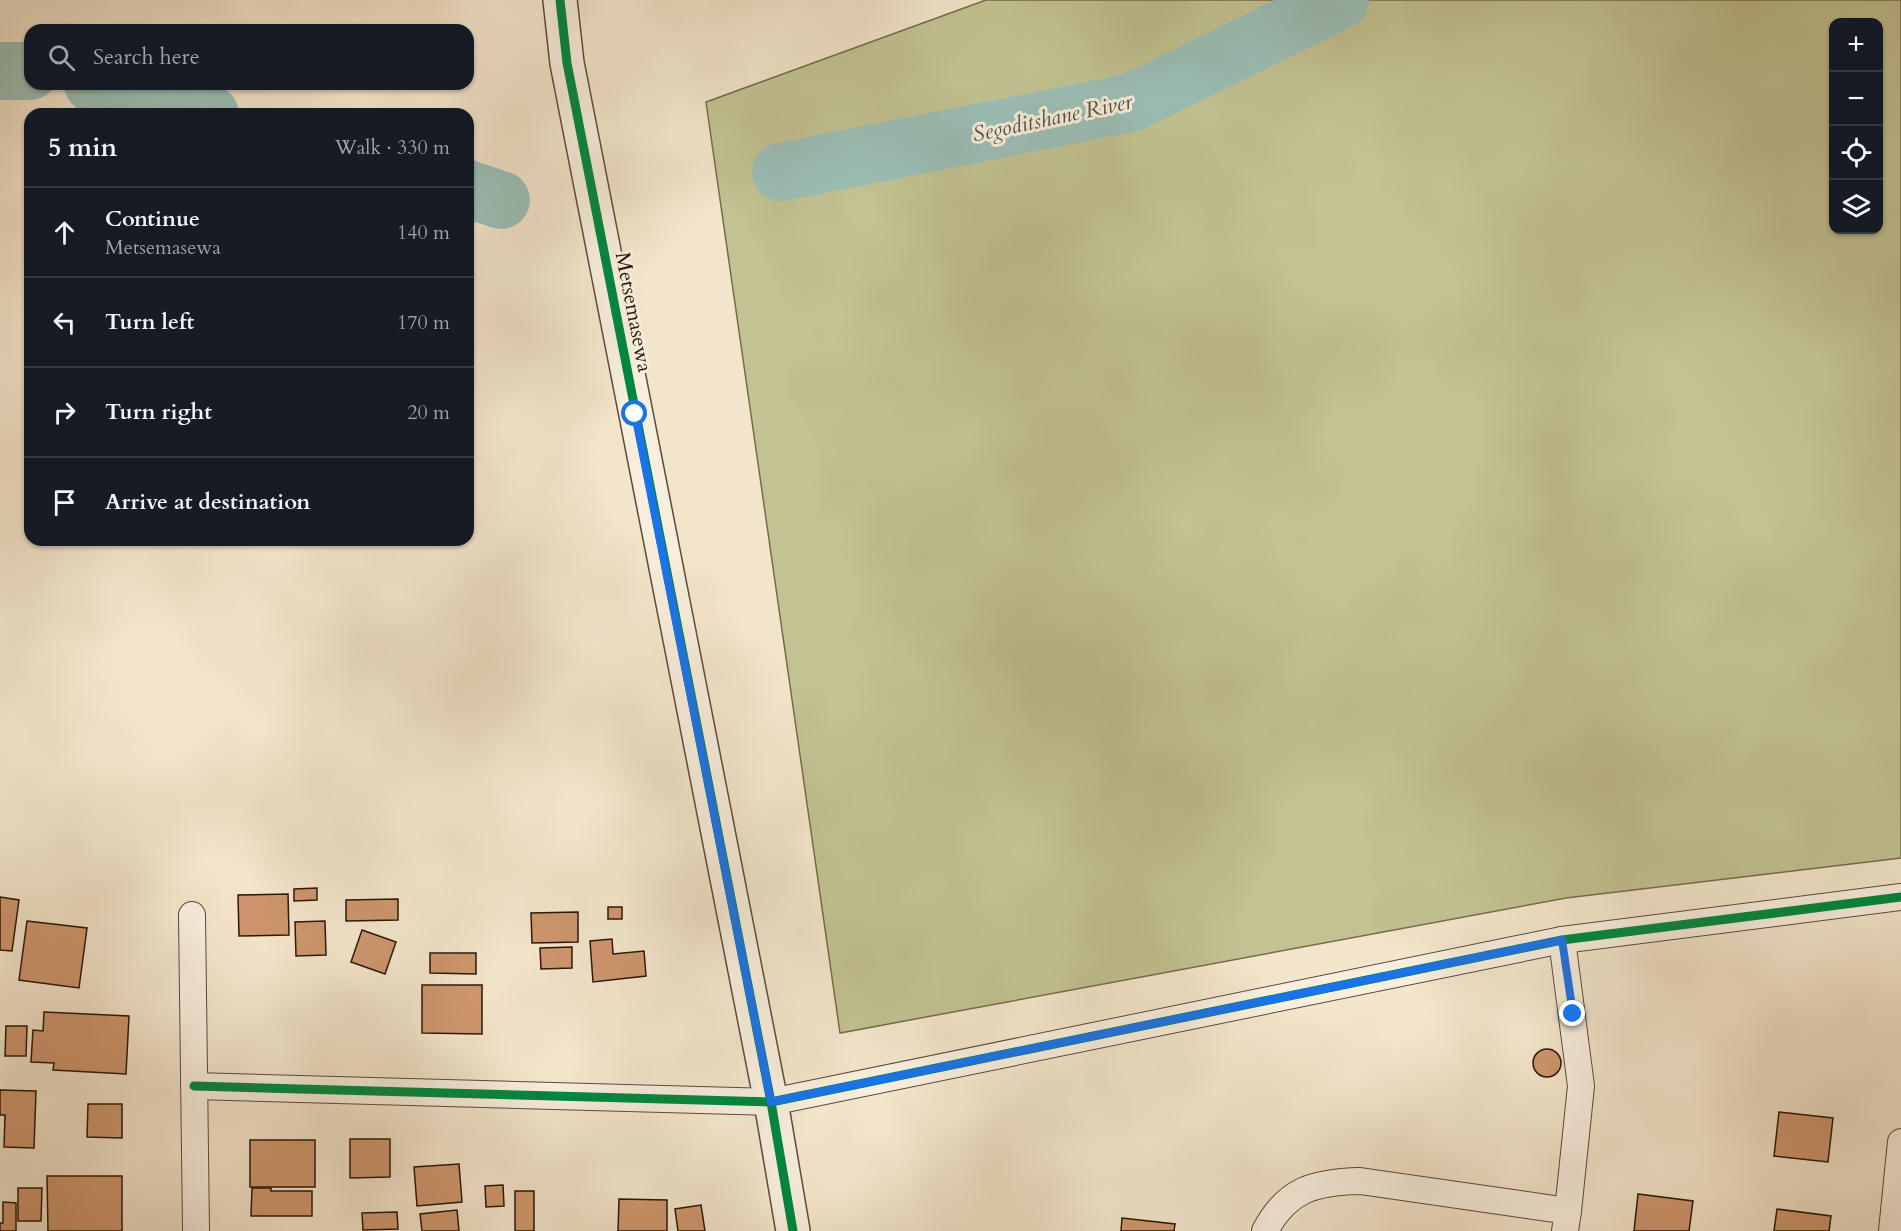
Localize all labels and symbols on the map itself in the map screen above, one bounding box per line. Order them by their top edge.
water label: Segoditshane River [970,86,1136,150]
street label: Metsemasewa [608,250,659,375]
route start [621,400,647,426]
route end [1559,1000,1585,1026]

